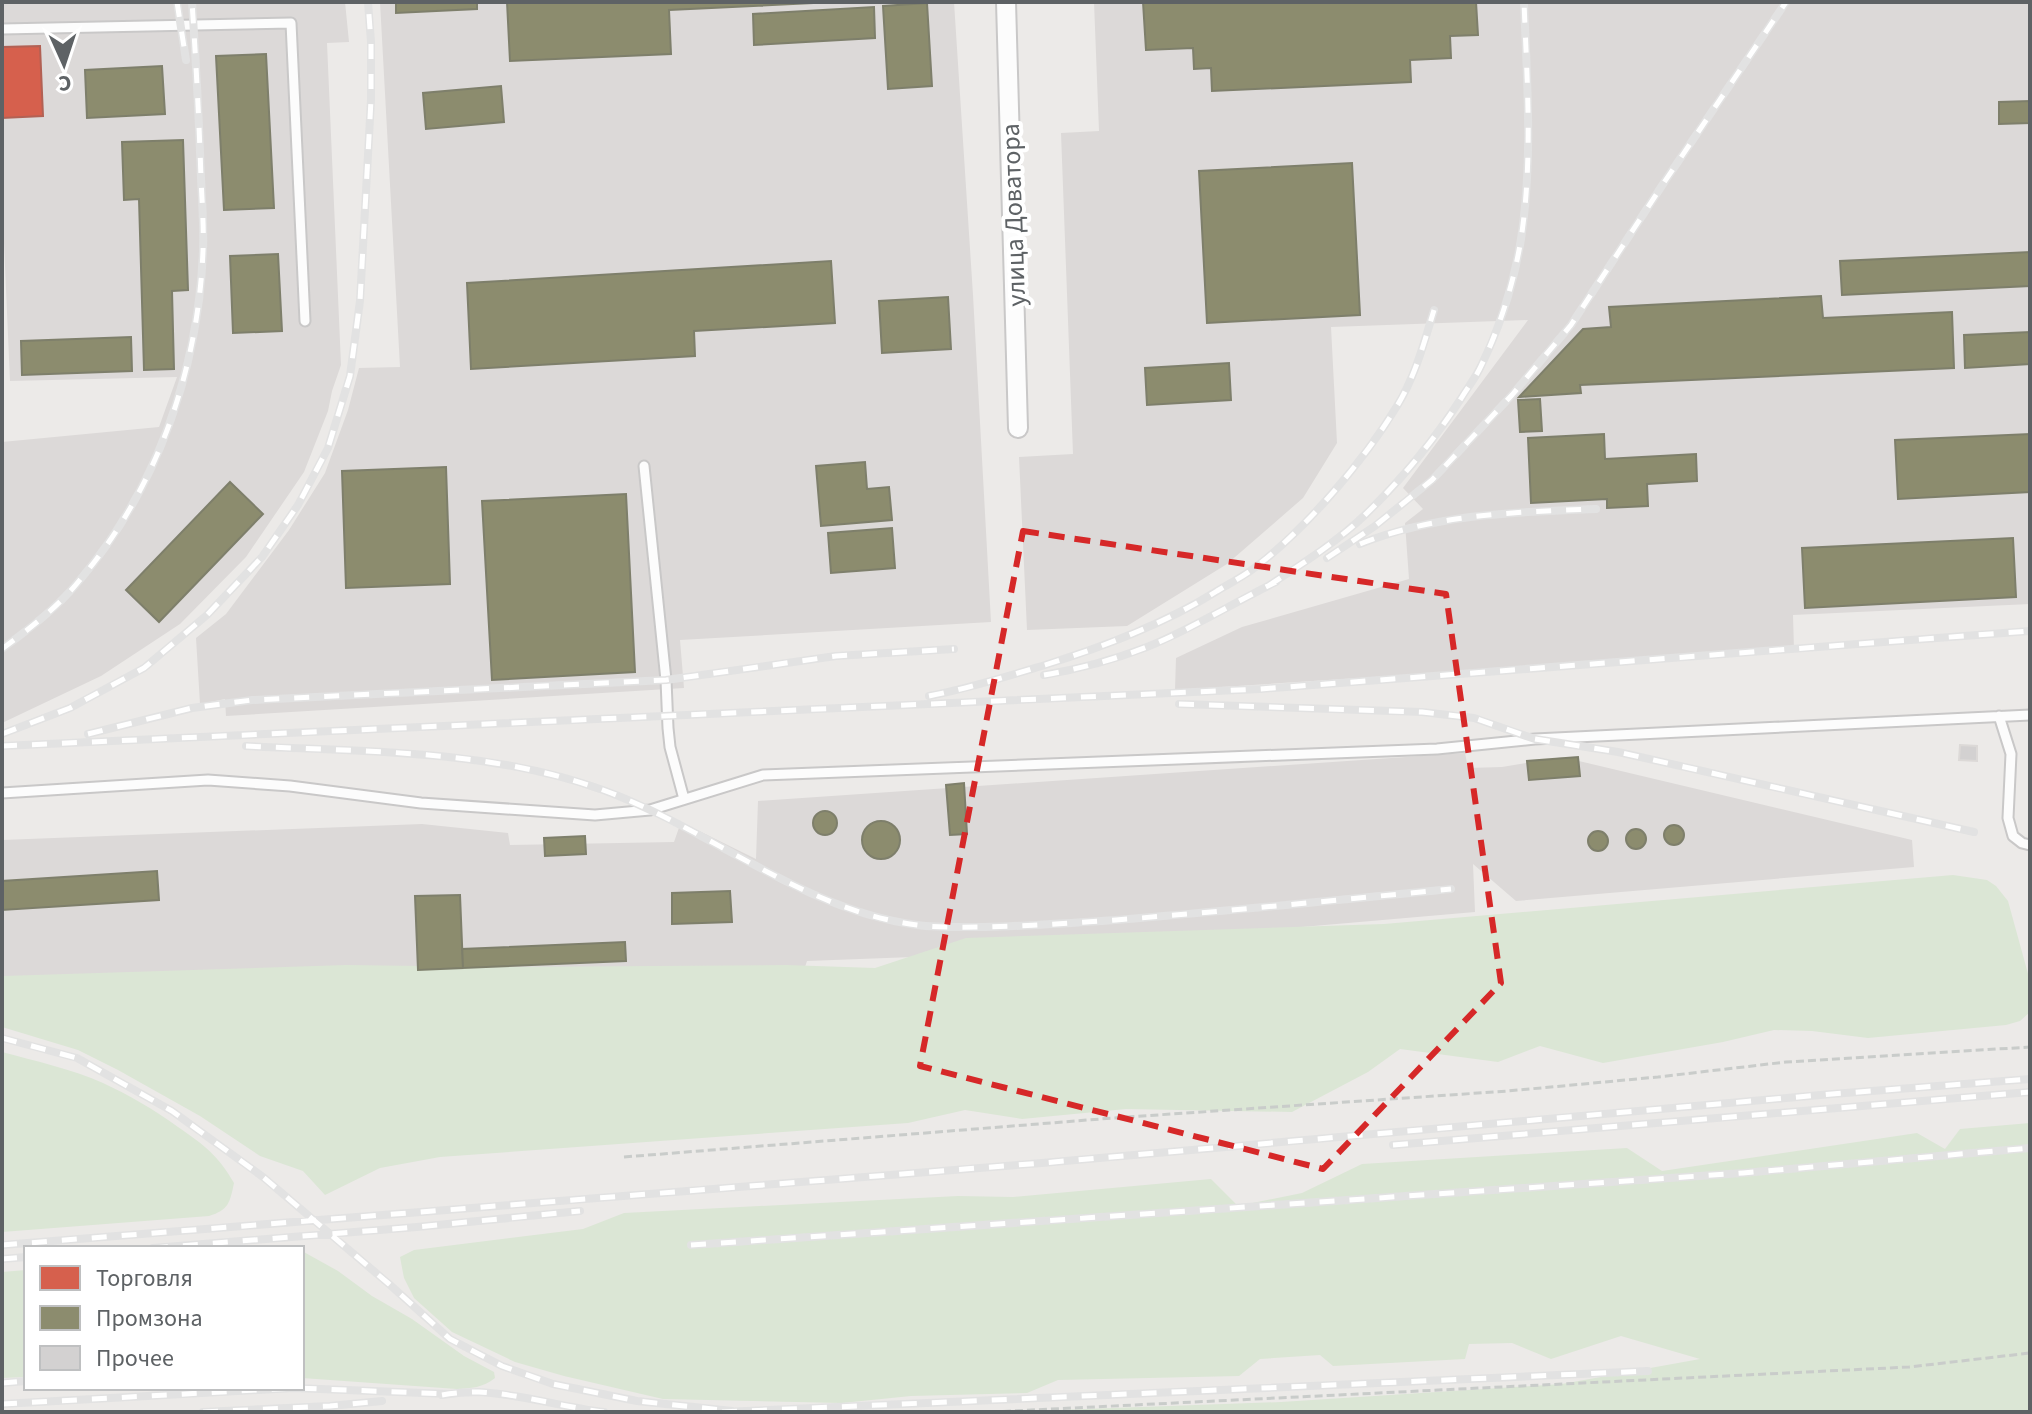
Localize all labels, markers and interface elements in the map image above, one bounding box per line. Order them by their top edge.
north arrow [24,24,104,104]
text: С [58,67,72,99]
street label: улица Доватора [992,123,1035,307]
legend [24,1246,304,1390]
text: Торговля [96,1261,193,1296]
text: Промзона [96,1301,203,1336]
text: Прочее [96,1341,174,1376]

